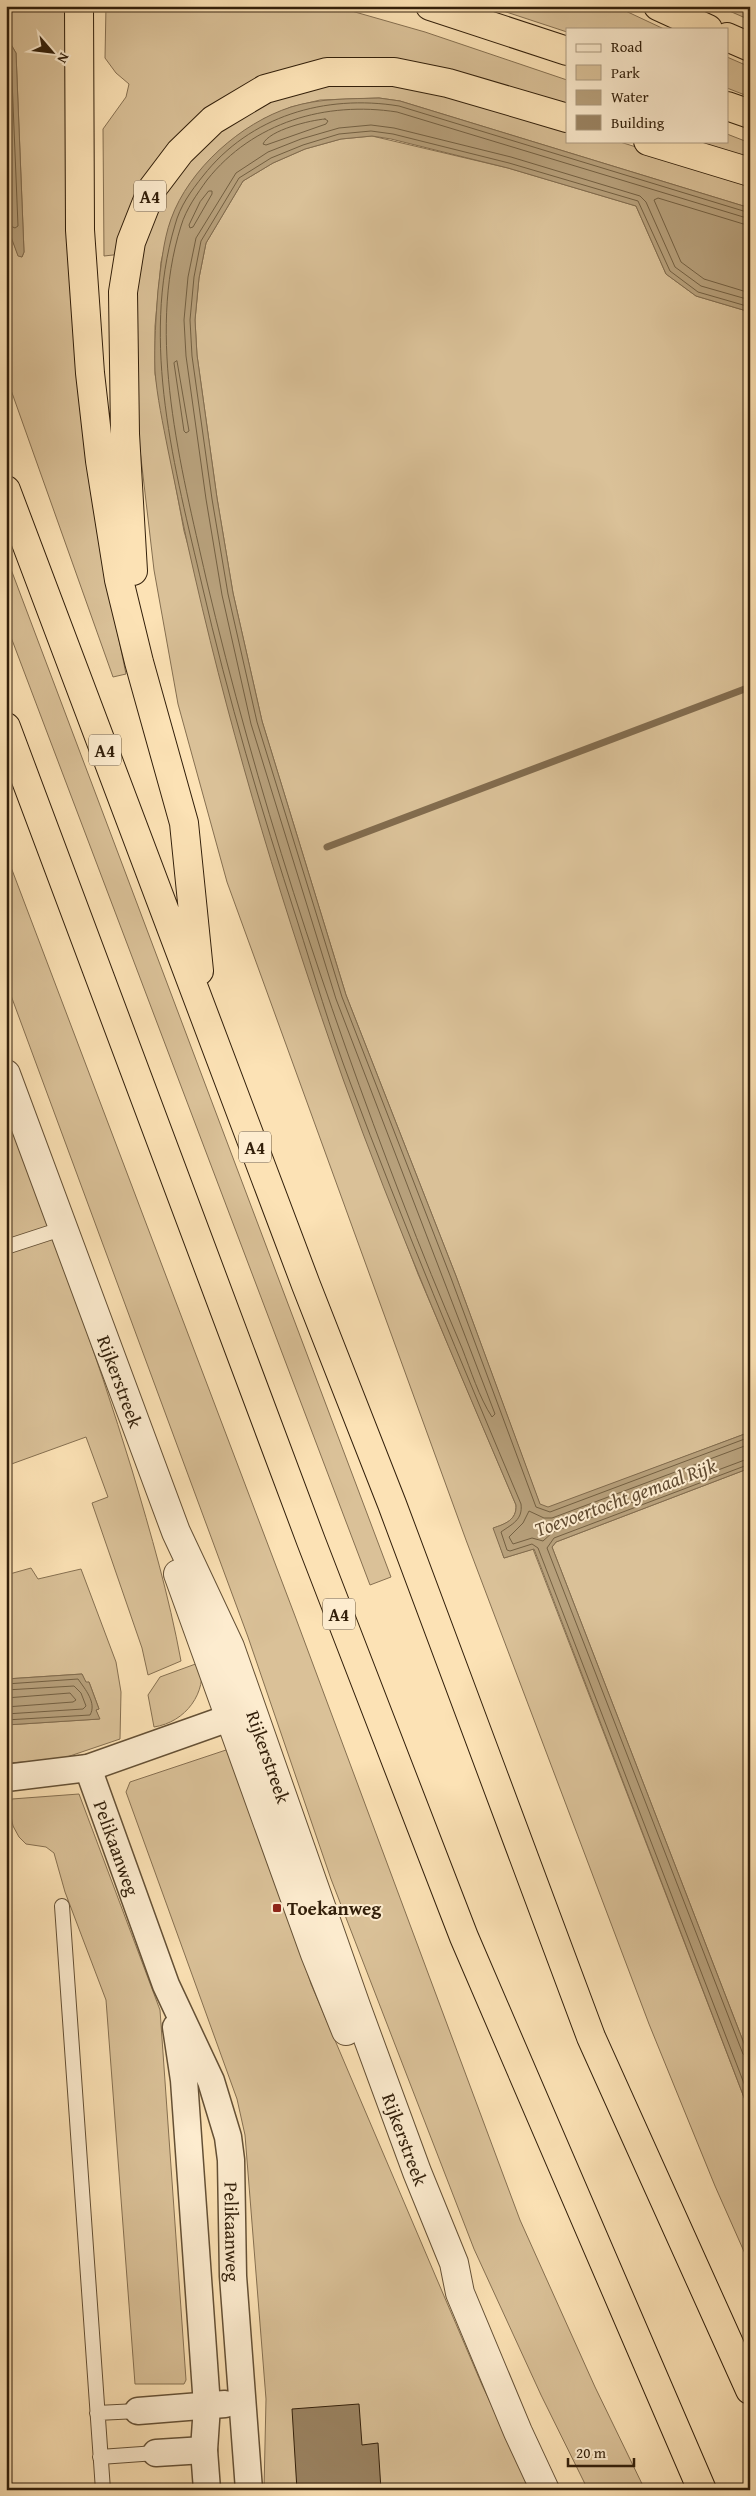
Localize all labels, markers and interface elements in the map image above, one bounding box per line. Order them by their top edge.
north arrow [28,28,78,78]
legend [566,28,728,142]
text: Road [611,36,642,57]
text: N [52,49,75,67]
text: Park [611,62,640,83]
text: Water [611,86,649,107]
text: Building [611,112,665,133]
road number: A4 [134,180,166,212]
road number: A4 [89,734,121,766]
road number: A4 [239,1132,271,1162]
street label: Rijkerstreek [90,1331,150,1432]
water label: Toevoertocht gemaal Rijk [530,1450,721,1543]
road number: A4 [323,1598,355,1630]
street label: Rijkerstreek [239,1707,298,1807]
street label: Pelikaanweg [87,1796,147,1900]
place label: Toekanweg [287,1894,382,1922]
marker: Toekanweg [271,1902,283,1914]
street label: Rijkerstreek [375,2089,435,2190]
street label: Pelikaanweg [217,2182,247,2283]
scale bar [568,2436,635,2468]
text: 20 m [576,2442,607,2463]

